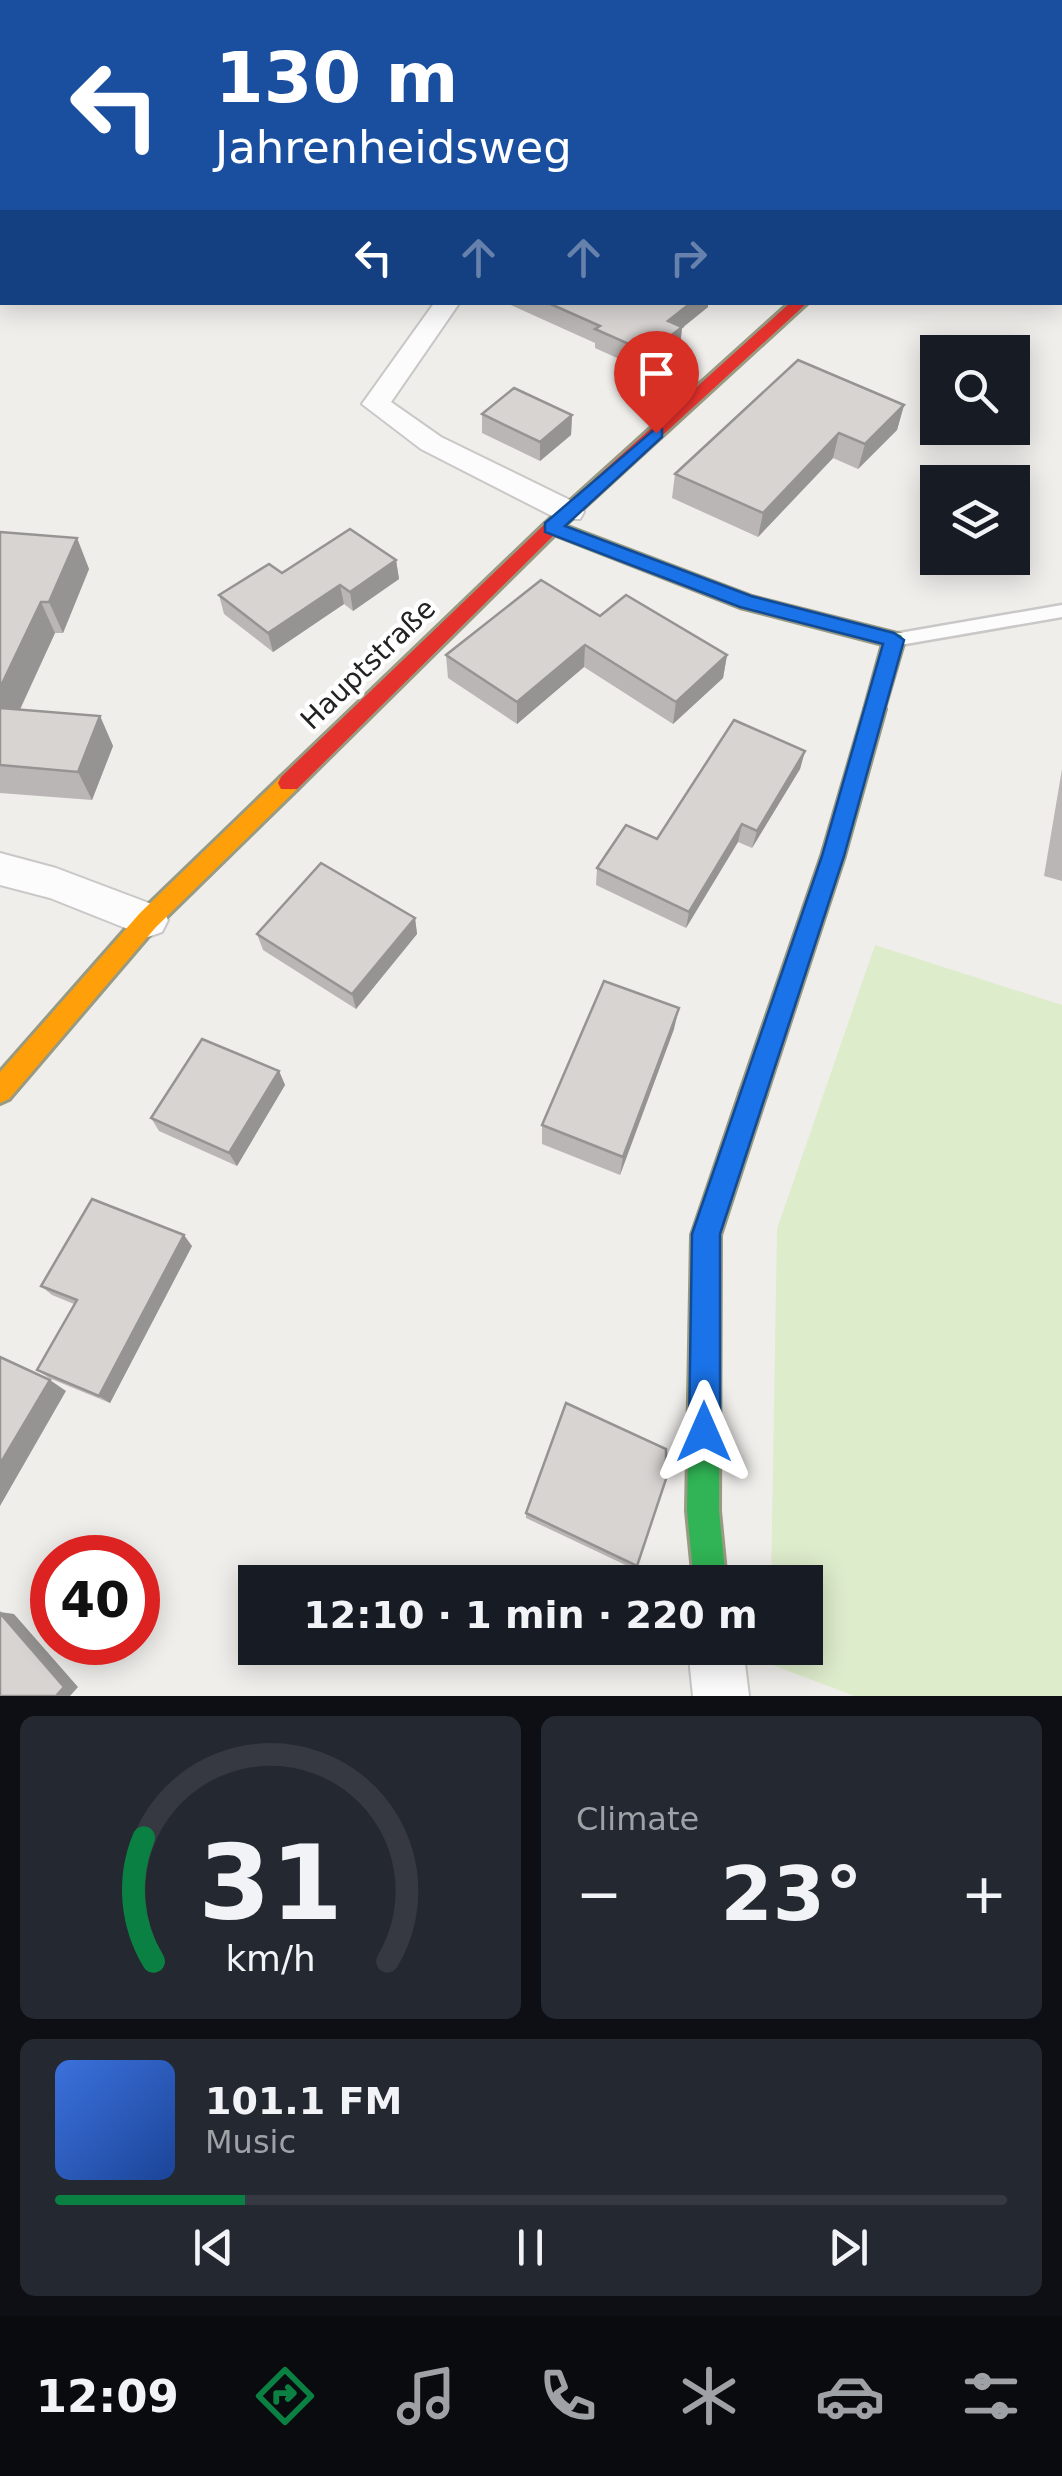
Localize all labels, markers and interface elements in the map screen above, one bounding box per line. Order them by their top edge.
text: 130 m [215,37,458,119]
icon: left [50,40,180,170]
text: Jahrenheidsweg [215,121,572,174]
icon: left [346,230,401,285]
icon: ahead [451,230,506,285]
icon: ahead [556,230,611,285]
icon: right [661,230,716,285]
pin [614,331,699,434]
map controls [920,335,1030,575]
button: search [920,335,1030,445]
icon: arrive [629,346,684,401]
button: layers [920,465,1030,575]
street label: Hauptstraße [294,592,442,736]
position arrow [652,1380,756,1484]
speed limit sign: 40 [30,1535,160,1665]
text: 12:10 · 1 min · 220 m [303,1593,758,1637]
text: Climate [576,1800,699,1838]
text: 31 [198,1822,343,1944]
text: 23° [721,1850,862,1938]
text: − [576,1862,622,1926]
text: + [961,1862,1007,1926]
text: km/h [225,1938,316,1979]
text: 101.1 FM [205,2079,402,2123]
text: Music [205,2123,296,2161]
icon: previous [186,2220,241,2275]
icon: pause [503,2220,558,2275]
icon: next [821,2220,876,2275]
icon: directions [250,2361,320,2431]
icon: music [391,2361,461,2431]
icon: phone [533,2361,603,2431]
icon: climate [674,2361,744,2431]
icon: car [815,2361,885,2431]
icon: filters [956,2361,1026,2431]
text: 12:09 [36,2370,179,2423]

